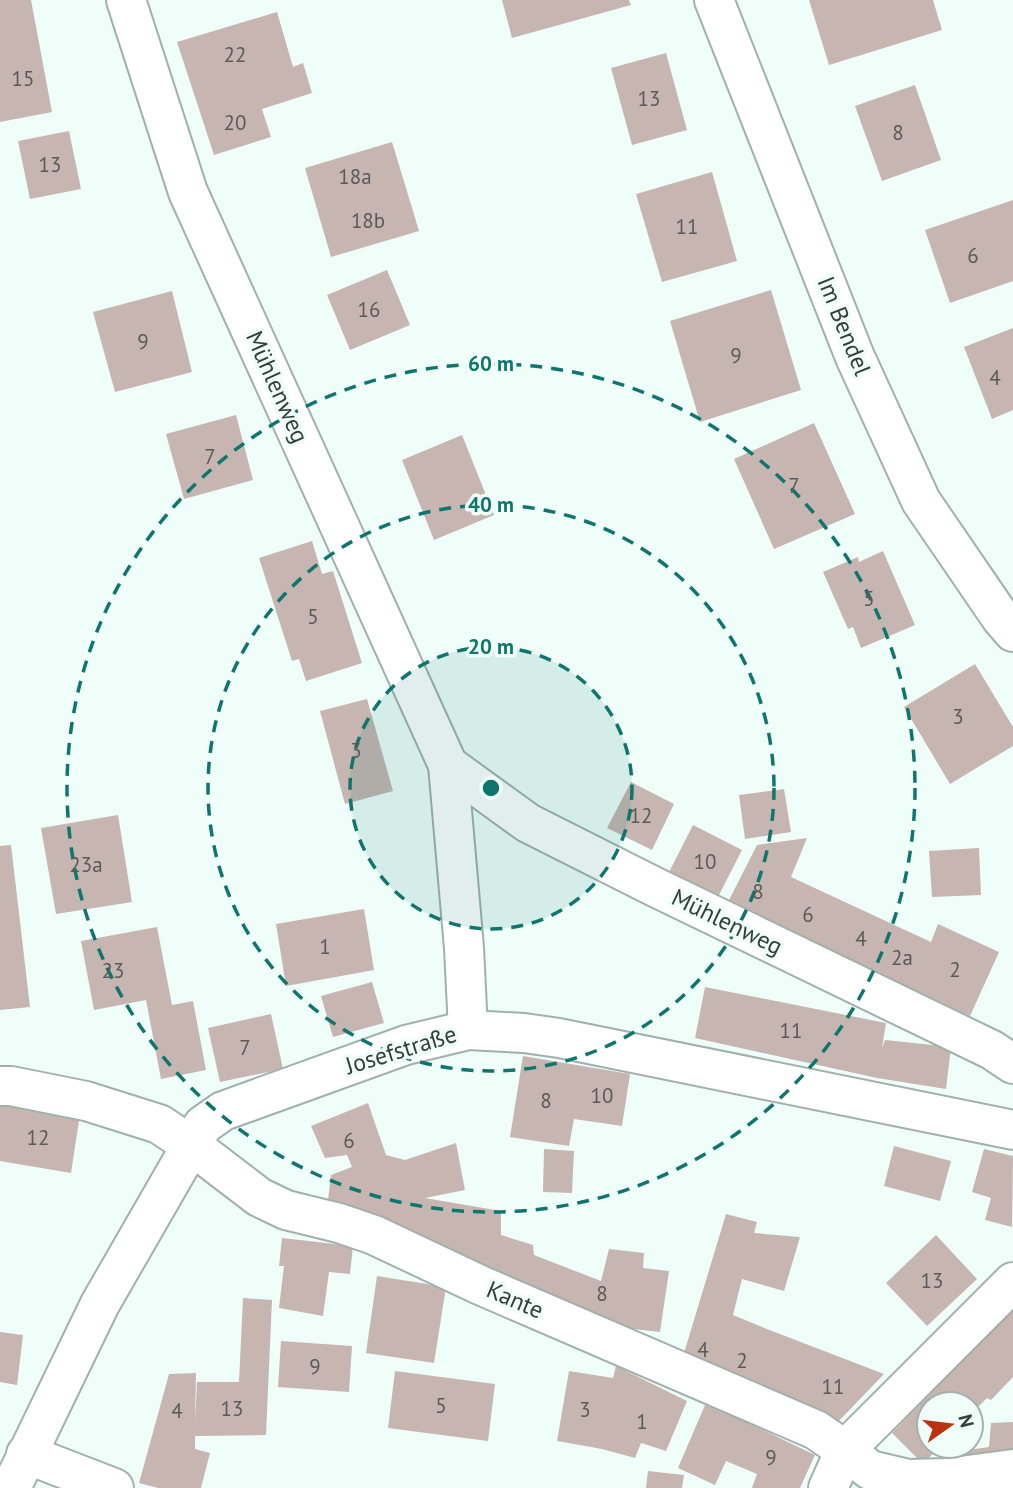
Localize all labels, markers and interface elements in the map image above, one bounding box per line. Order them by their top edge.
house number: 22 [224,41,246,68]
house number: 15 [12,65,34,92]
house number: 13 [638,85,660,112]
house number: 20 [224,109,246,136]
house number: 8 [892,119,904,146]
house number: 13 [39,151,61,178]
house number: 18a [338,163,372,190]
house number: 18b [351,207,385,234]
house number: 11 [676,213,698,240]
house number: 6 [967,242,979,269]
street label: Im Bendel [811,272,878,380]
house number: 16 [358,296,380,323]
street label: Mühlenweg [239,326,316,448]
house number: 9 [137,328,149,355]
house number: 9 [730,342,742,369]
text: 60 m [468,350,514,377]
house number: 4 [989,364,1001,391]
house number: 7 [204,443,216,470]
house number: 7 [788,472,800,499]
text: 40 m [468,491,514,518]
house number: 5 [863,585,875,612]
house number: 5 [307,603,319,630]
text: 20 m [468,633,514,660]
house number: 3 [952,703,964,730]
house number: 3 [350,737,362,764]
centre of rings [479,776,503,800]
house number: 12 [630,802,652,829]
house number: 10 [694,848,716,875]
house number: 23a [69,851,103,878]
house number: 8 [752,878,764,905]
street label: Mühlenweg [667,881,788,962]
house number: 6 [802,901,814,928]
house number: 4 [855,925,867,952]
house number: 1 [319,933,331,960]
house number: 2a [891,944,913,971]
house number: 2 [949,956,961,983]
house number: 23 [102,957,124,984]
house number: 11 [780,1017,802,1044]
street label: Josefstraße [341,1018,460,1081]
house number: 7 [239,1034,251,1061]
house number: 10 [591,1082,613,1109]
house number: 8 [540,1087,552,1114]
house number: 12 [27,1124,49,1151]
house number: 6 [343,1127,355,1154]
house number: 13 [921,1267,943,1294]
street label: Kante [482,1274,548,1325]
house number: 8 [596,1280,608,1307]
house number: 4 [697,1336,709,1363]
house number: 2 [736,1347,748,1374]
house number: 9 [309,1353,321,1380]
house number: 11 [822,1373,844,1400]
north arrow [915,1390,985,1460]
house number: 5 [435,1392,447,1419]
house number: 13 [221,1395,243,1422]
house number: 3 [579,1396,591,1423]
house number: 4 [171,1397,183,1424]
house number: 1 [636,1408,648,1435]
text: N [953,1412,980,1430]
house number: 9 [765,1444,777,1471]

